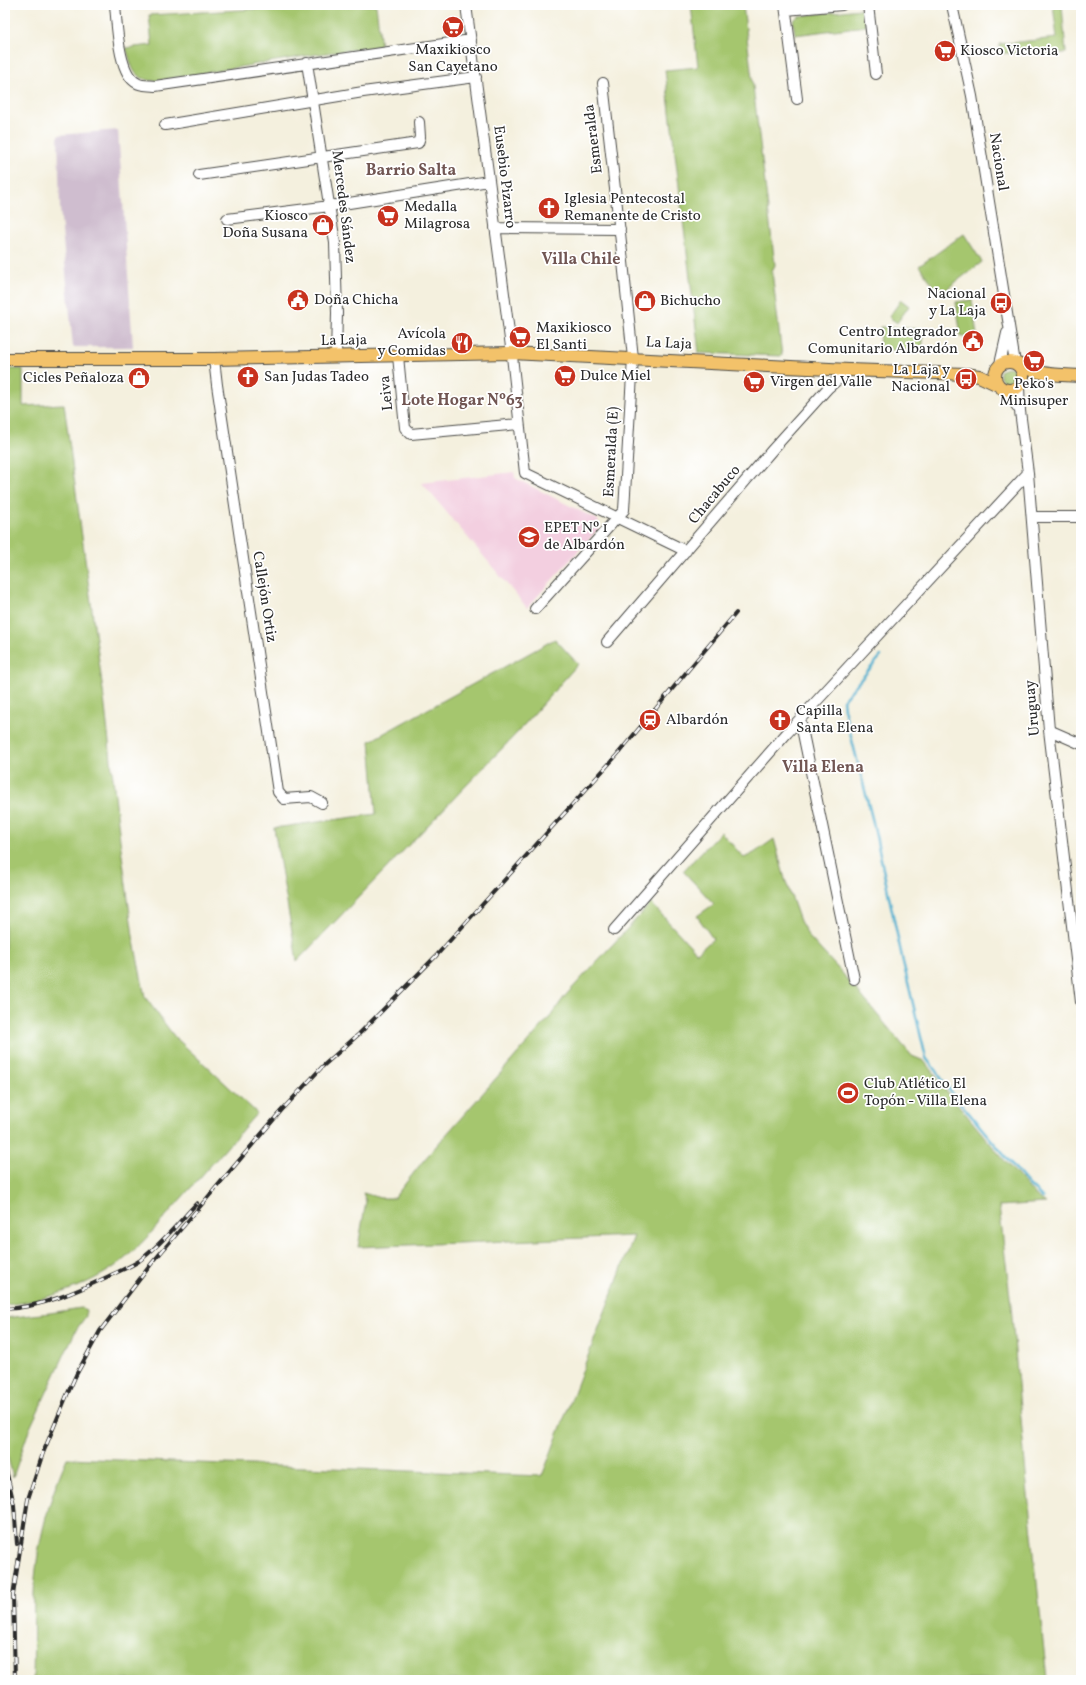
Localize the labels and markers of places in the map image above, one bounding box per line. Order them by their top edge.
supermarket icon: Maxikiosco San Cayetano [440,14,466,40]
supermarket icon: Kiosco Victoria [932,38,958,64]
place label: Maxikiosco San Cayetano [408,40,498,78]
place label: Kiosco Victoria [960,41,1058,62]
place label: Iglesia Pentecostal Remanente de Cristo [564,189,701,227]
church icon: Iglesia Pentecostal Remanente de Cristo [536,195,562,221]
place label: Medalla Milagrosa [404,197,470,235]
supermarket icon: Medalla Milagrosa [375,203,401,229]
place label: Kiosco Doña Susana [223,206,308,244]
shop icon: Kiosco Doña Susana [310,212,336,238]
place label: Nacional y La Laja [927,284,986,322]
public building icon: Doña Chicha [285,287,311,313]
shop icon: Bichucho [632,288,658,314]
place label: Doña Chicha [314,290,398,311]
bus stop icon: Nacional y La Laja [988,290,1014,316]
place label: Bichucho [660,291,721,312]
place label: Maxikiosco El Santi [536,318,611,356]
place label: Centro Integrador Comunitario Albardón [808,322,958,360]
place label: Avícola y Comidas [377,324,446,362]
supermarket icon: Maxikiosco El Santi [507,324,533,350]
public building icon: Centro Integrador Comunitario Albardón [960,328,986,354]
restaurant icon: Avícola y Comidas [449,330,475,356]
supermarket icon: Peko's Minisuper [1021,348,1047,374]
place label: La Laja y Nacional [891,360,950,398]
supermarket icon: Dulce Miel [552,363,578,389]
church icon: San Judas Tadeo [235,364,261,390]
shop icon: Cicles Peñaloza [126,365,152,391]
place label: Dulce Miel [580,366,651,387]
bus stop icon: La Laja y Nacional [953,366,979,392]
place label: San Judas Tadeo [264,367,369,388]
place label: Cicles Peñaloza [23,368,124,389]
supermarket icon: Virgen del Valle [741,369,767,395]
place label: Virgen del Valle [770,372,872,393]
place label: Peko's Minisuper [1000,374,1068,412]
place label: EPET Nº 1 de Albardón [544,518,625,556]
school or university icon: EPET Nº 1 de Albardón [516,524,542,550]
place label: Capilla Santa Elena [796,701,873,739]
station icon: Albardón [637,707,663,733]
church icon: Capilla Santa Elena [767,707,793,733]
place label: Albardón [666,710,728,731]
place label: Club Atlético El Topón - Villa Elena [864,1074,987,1112]
sports icon: Club Atlético El Topón - Villa Elena [835,1080,861,1106]

